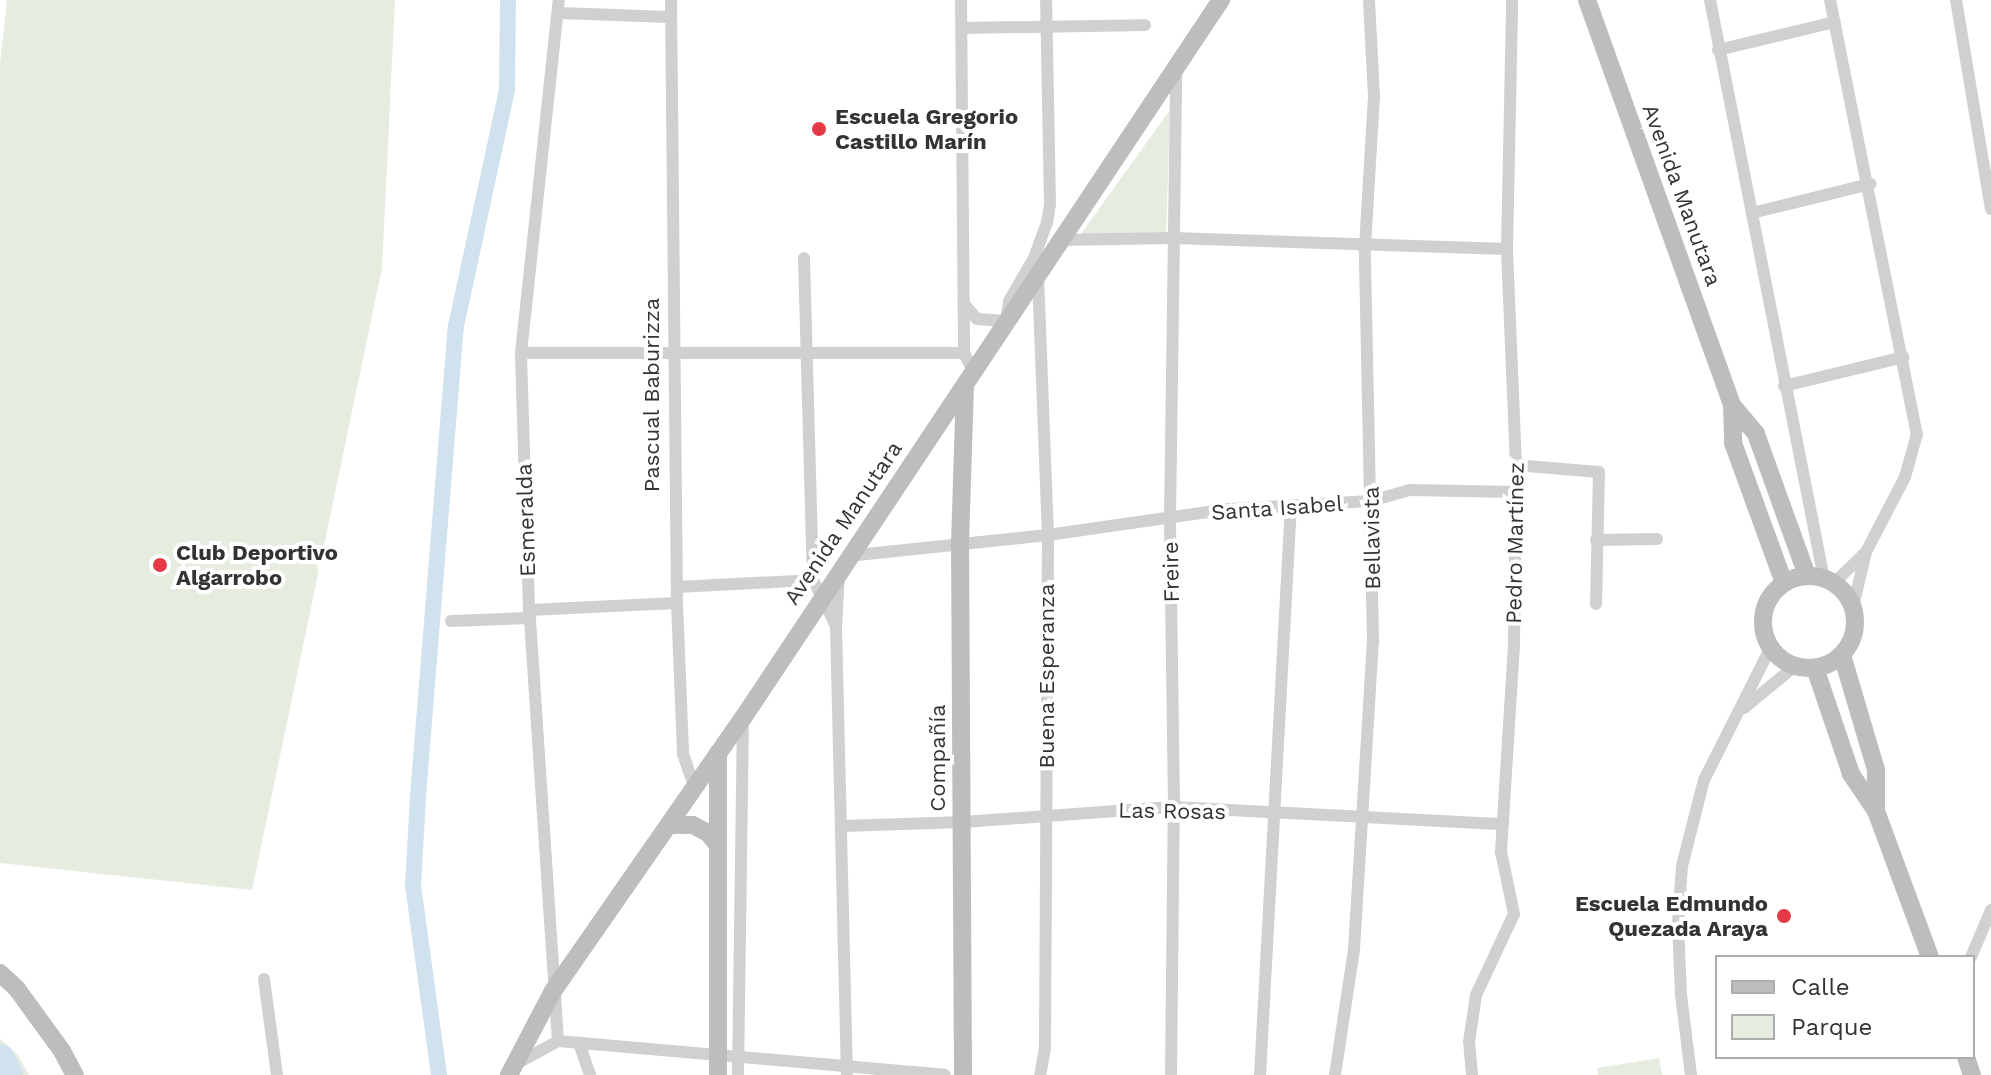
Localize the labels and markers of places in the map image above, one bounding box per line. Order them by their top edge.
place label: Escuela Gregorio Castillo Marín [835,103,1018,154]
marker: Escuela Gregorio Castillo Marín [810,120,828,138]
place label: Club Deportivo Algarrobo [176,539,338,590]
marker: Club Deportivo Algarrobo [151,556,169,574]
place label: Escuela Edmundo Quezada Araya [1575,890,1768,942]
marker: Escuela Edmundo Quezada Araya [1775,907,1793,925]

